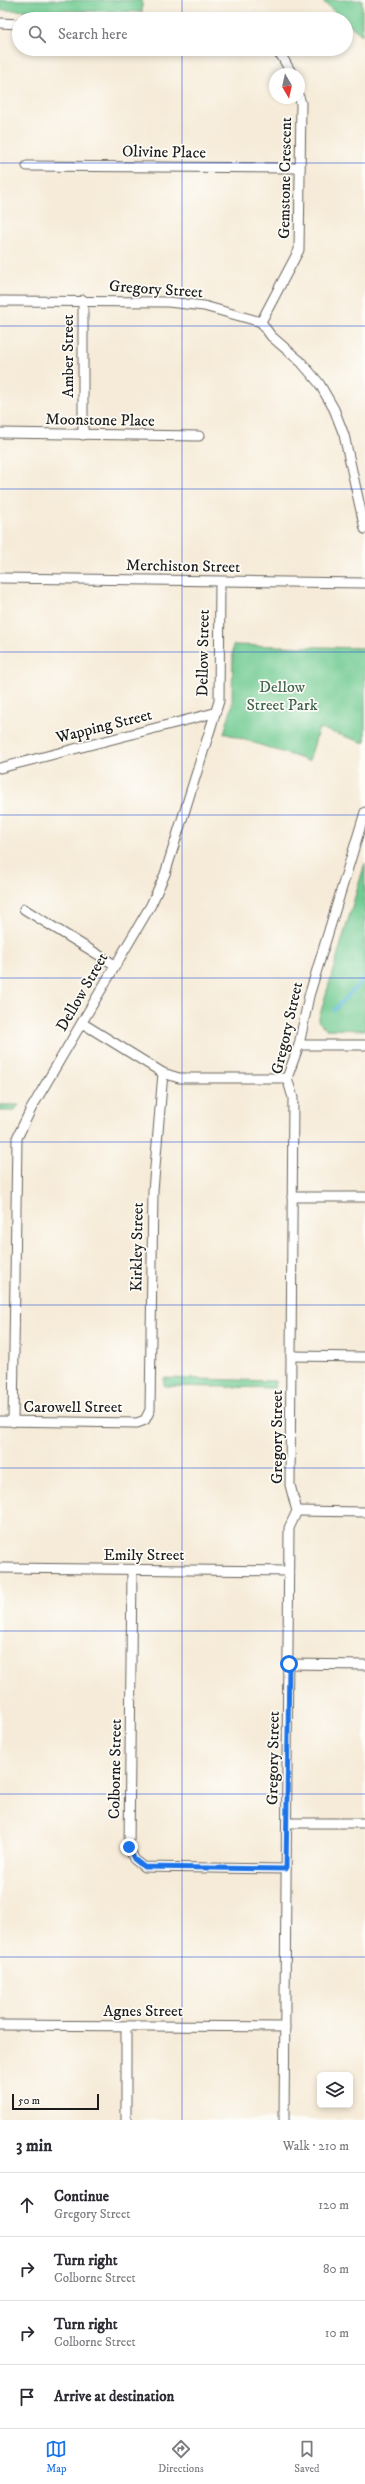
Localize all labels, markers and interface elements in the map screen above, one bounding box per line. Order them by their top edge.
search box [12,12,353,56]
icon: search [26,23,48,45]
text: Search here [58,25,127,44]
north arrow [269,68,305,104]
street label: Gemstone Crescent [274,117,296,239]
street label: Olivine Place [122,141,207,163]
street label: Gregory Street [108,276,204,302]
street label: Amber Street [58,314,78,398]
street label: Moonstone Place [45,409,155,431]
street label: Merchiston Street [126,555,240,577]
street label: Dellow Street [192,609,214,697]
park label: Dellow Street Park [246,677,318,715]
street label: Wapping Street [53,704,154,748]
street label: Dellow Street [51,949,113,1035]
street label: Gregory Street [267,980,307,1076]
street label: Kirkley Street [126,1202,148,1292]
street label: Gregory Street [267,1390,287,1484]
street label: Carowell Street [24,1397,122,1417]
street label: Emily Street [104,1545,184,1565]
route start [280,1655,298,1673]
street label: Gregory Street [262,1711,284,1805]
street label: Colborne Street [104,1719,126,1819]
route end [120,1838,138,1856]
street label: Agnes Street [103,2001,183,2021]
map controls [317,2072,353,2108]
button: layers [317,2072,353,2108]
scale bar [12,2092,99,2111]
text: 50 m [18,2094,40,2108]
text: 3 min [16,2135,52,2157]
text: Walk · 210 m [283,2138,349,2154]
text: Continue [54,2187,109,2206]
icon: ahead [16,2194,38,2216]
text: 120 m [318,2197,349,2213]
text: Gregory Street [54,2206,130,2222]
text: Turn right [54,2251,117,2270]
icon: right [16,2258,38,2280]
text: 80 m [323,2261,349,2277]
text: Colborne Street [54,2270,136,2286]
text: Turn right [54,2315,117,2334]
icon: right [16,2322,38,2344]
text: 10 m [325,2325,349,2341]
text: Colborne Street [54,2334,136,2350]
icon: arrive [16,2386,38,2408]
text: Arrive at destination [54,2387,174,2406]
tab: Map [45,2438,67,2476]
tab: Directions [158,2438,204,2476]
tab: Saved [294,2438,320,2476]

